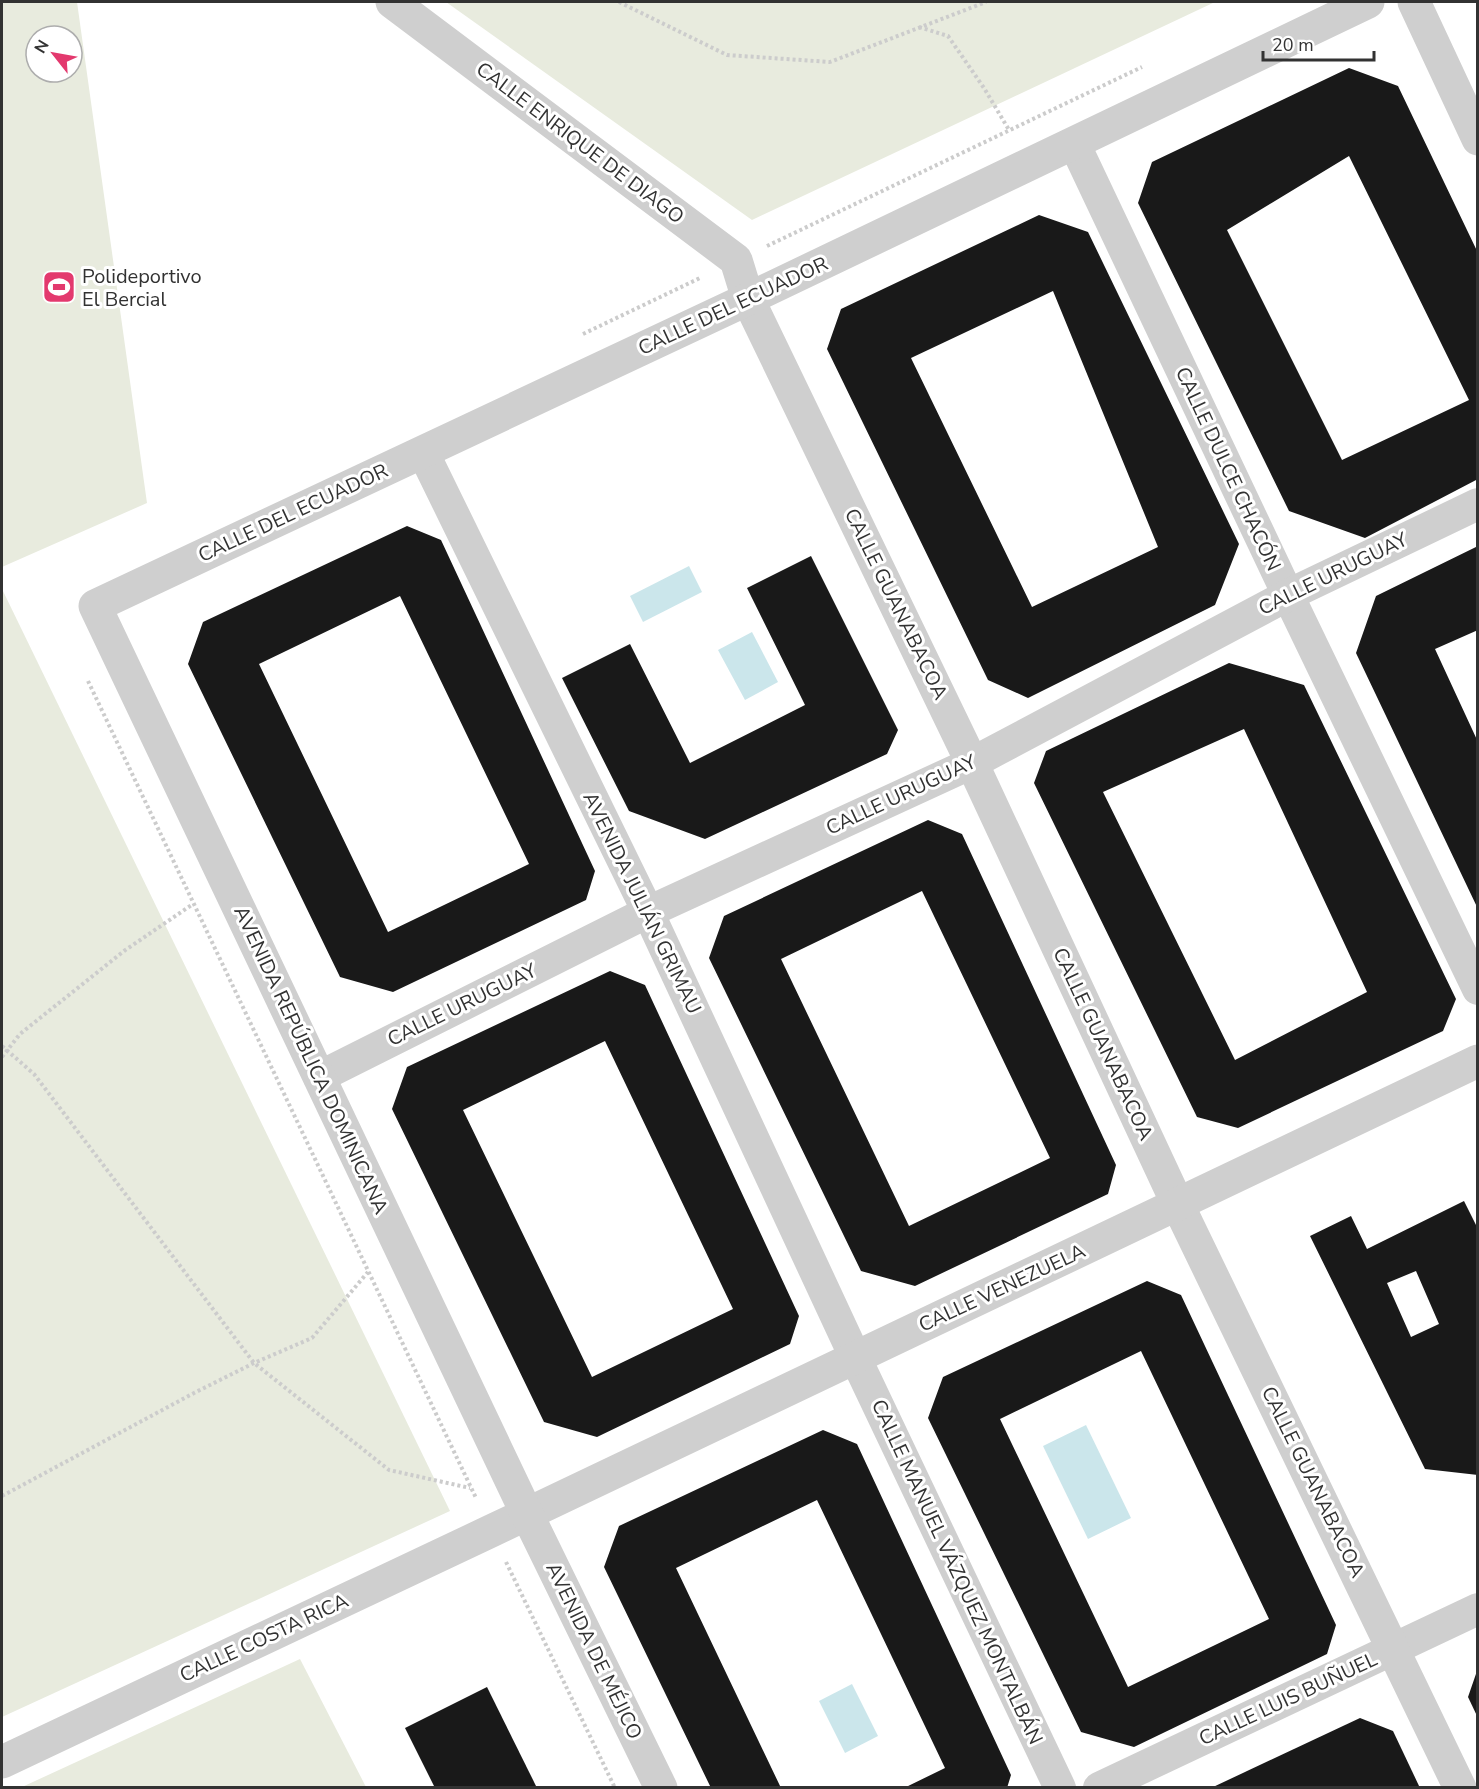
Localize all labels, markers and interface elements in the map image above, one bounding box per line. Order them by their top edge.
north arrow [24,24,84,84]
scale bar [1263,24,1374,62]
text: 20 m [1272,33,1314,57]
text: N [29,36,55,58]
street label: CALLE ENRIQUE DE DIAGO [471,56,689,230]
street label: CALLE DEL ECUADOR [634,250,832,362]
place label: Polideportivo El Bercial [82,263,202,313]
sports icon: Polideportivo El Bercial [41,269,77,305]
street label: CALLE DULCE CHACÓN [1169,363,1287,575]
street label: CALLE DEL ECUADOR [194,457,392,569]
street label: CALLE GUANABACOA [838,504,954,704]
street label: CALLE URUGUAY [1254,526,1413,622]
street label: CALLE URUGUAY [821,748,981,842]
street label: AVENIDA JULIÁN GRIMAU [576,787,708,1019]
street label: AVENIDA REPÚBLICA DOMINICANA [228,902,395,1219]
street label: CALLE GUANABACOA [1046,943,1160,1145]
street label: CALLE URUGUAY [383,957,542,1053]
street label: CALLE VENEZUELA [914,1237,1090,1339]
street label: CALLE GUANABACOA [1255,1382,1371,1582]
street label: CALLE MANUEL VÁZQUEZ MONTALBÁN [865,1395,1049,1749]
street label: AVENIDA DE MÉJICO [539,1558,649,1744]
street label: CALLE COSTA RICA [175,1587,353,1689]
street label: CALLE LUIS BUÑUEL [1195,1646,1382,1752]

